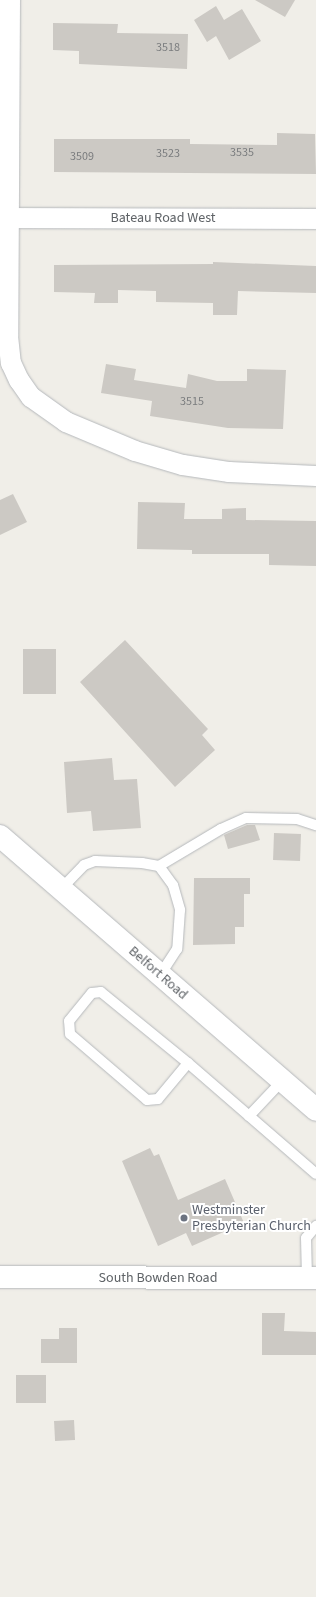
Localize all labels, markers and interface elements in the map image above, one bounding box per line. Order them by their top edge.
house number: 3518 [156,41,180,55]
house number: 3535 [230,146,254,160]
house number: 3523 [156,147,180,161]
house number: 3509 [70,150,94,164]
street label: Bateau Road West [111,210,215,226]
house number: 3515 [180,395,204,409]
street label: Belfort Road [125,943,191,1003]
place label: Westminster Presbyterian Church [192,1202,311,1234]
marker: Westminster Presbyterian Church [179,1213,189,1223]
street label: South Bowden Road [99,1270,217,1286]

